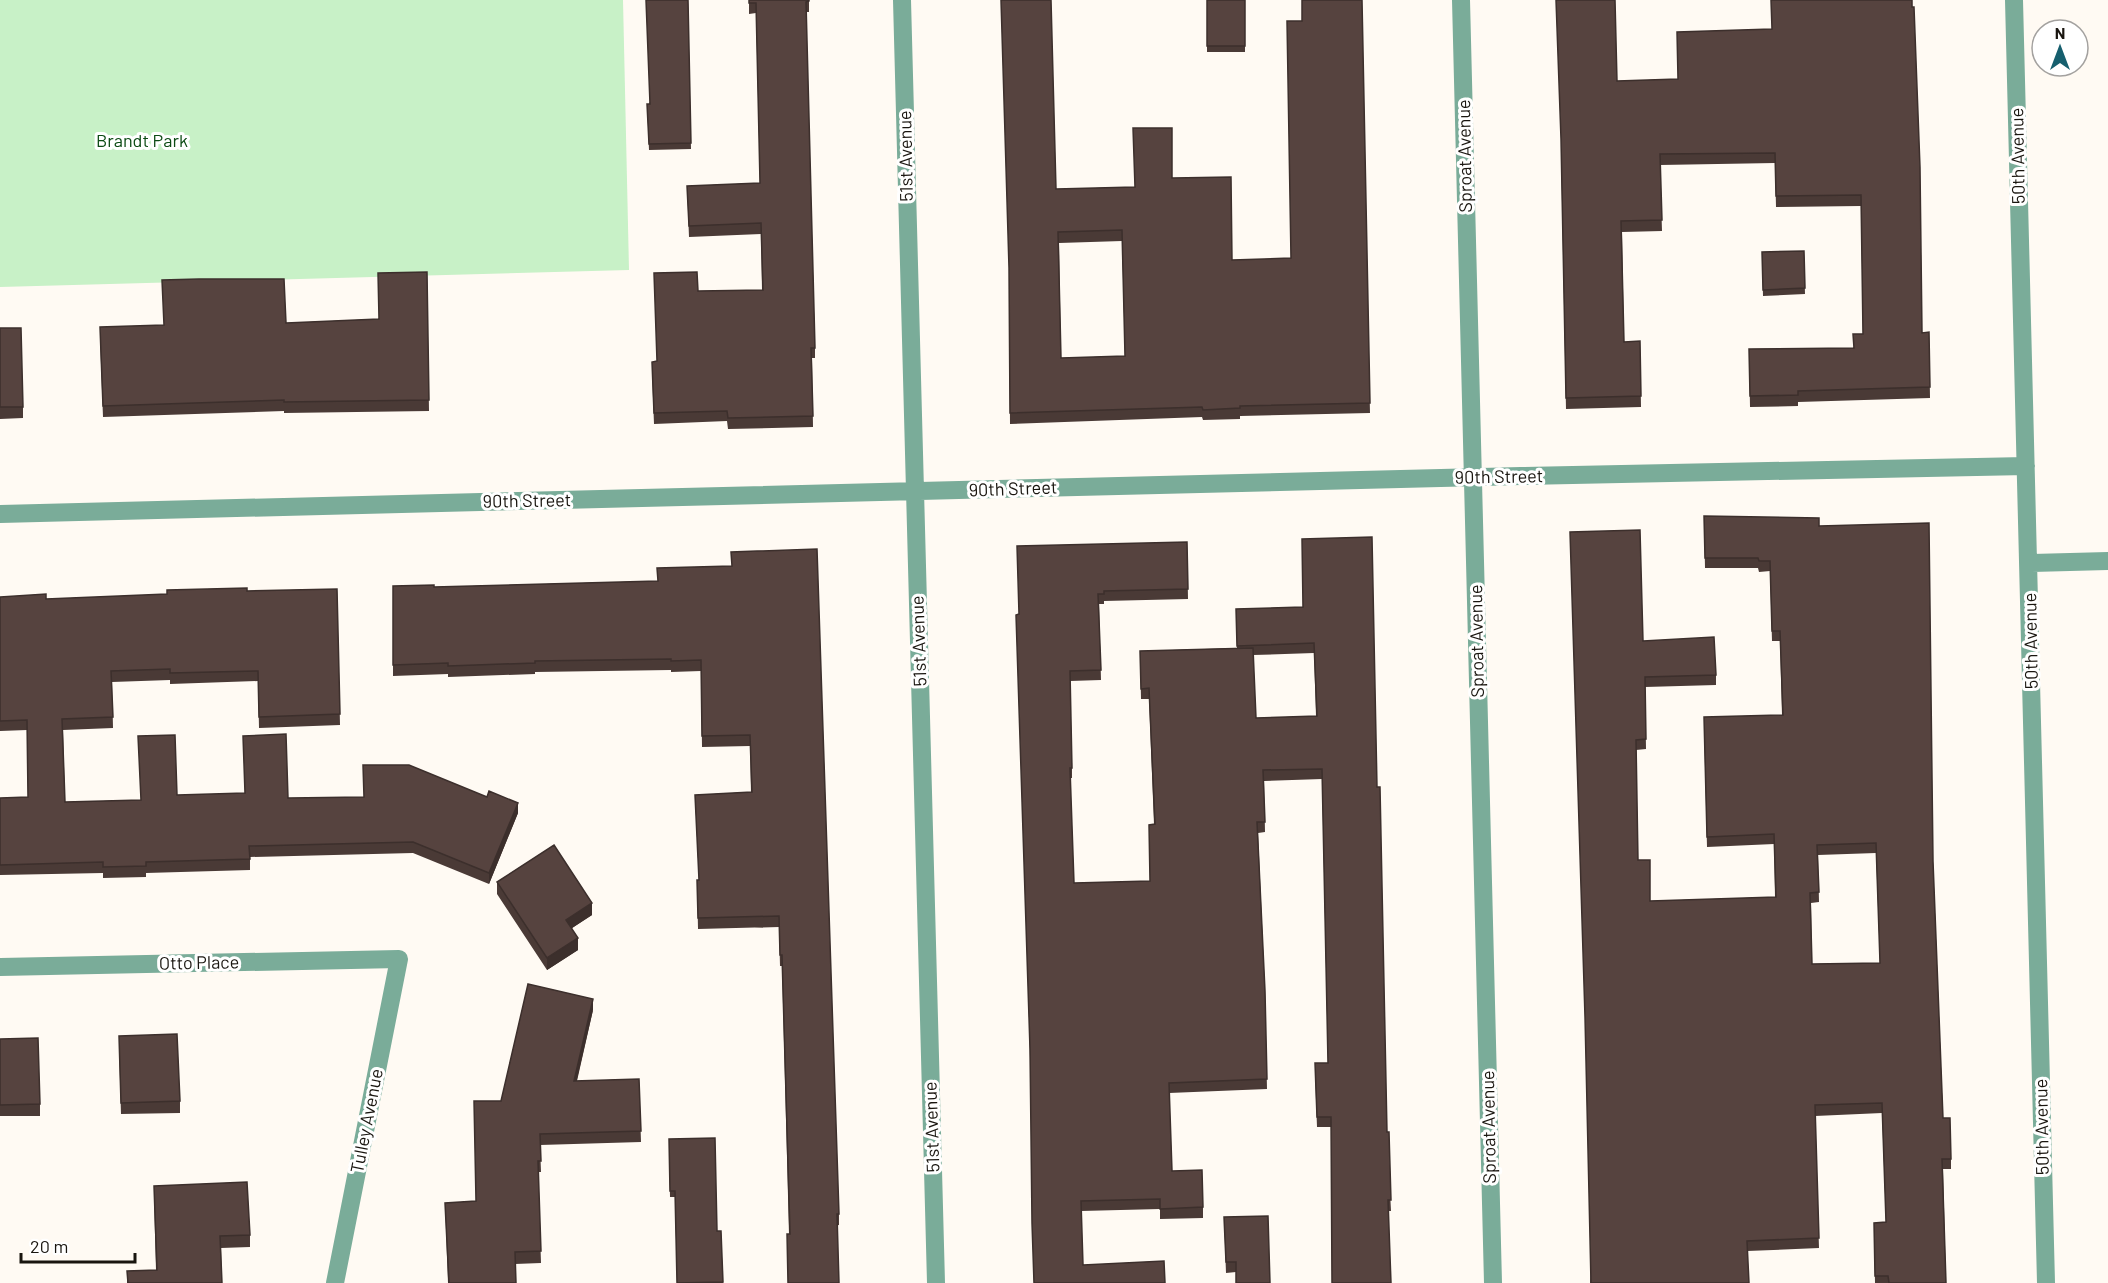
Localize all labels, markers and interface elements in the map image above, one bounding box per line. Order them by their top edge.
north arrow [2030,18,2090,78]
text: N [2055,23,2065,42]
street label: Sproat Avenue [1452,99,1476,213]
street label: 50th Avenue [2005,108,2029,204]
street label: 51st Avenue [893,110,917,202]
park label: Brandt Park [96,129,188,151]
street label: 90th Street [1455,464,1543,488]
street label: 90th Street [968,475,1058,501]
street label: 90th Street [483,488,571,512]
street label: Sproat Avenue [1464,584,1488,698]
street label: 50th Avenue [2018,593,2042,689]
street label: 51st Avenue [905,595,931,687]
street label: Otto Place [159,950,239,974]
street label: Tulley Avenue [345,1067,387,1175]
street label: Sproat Avenue [1476,1070,1500,1184]
street label: 50th Avenue [2029,1079,2053,1175]
street label: 51st Avenue [918,1081,944,1173]
scale bar [21,1226,135,1264]
text: 20 m [30,1235,68,1257]

